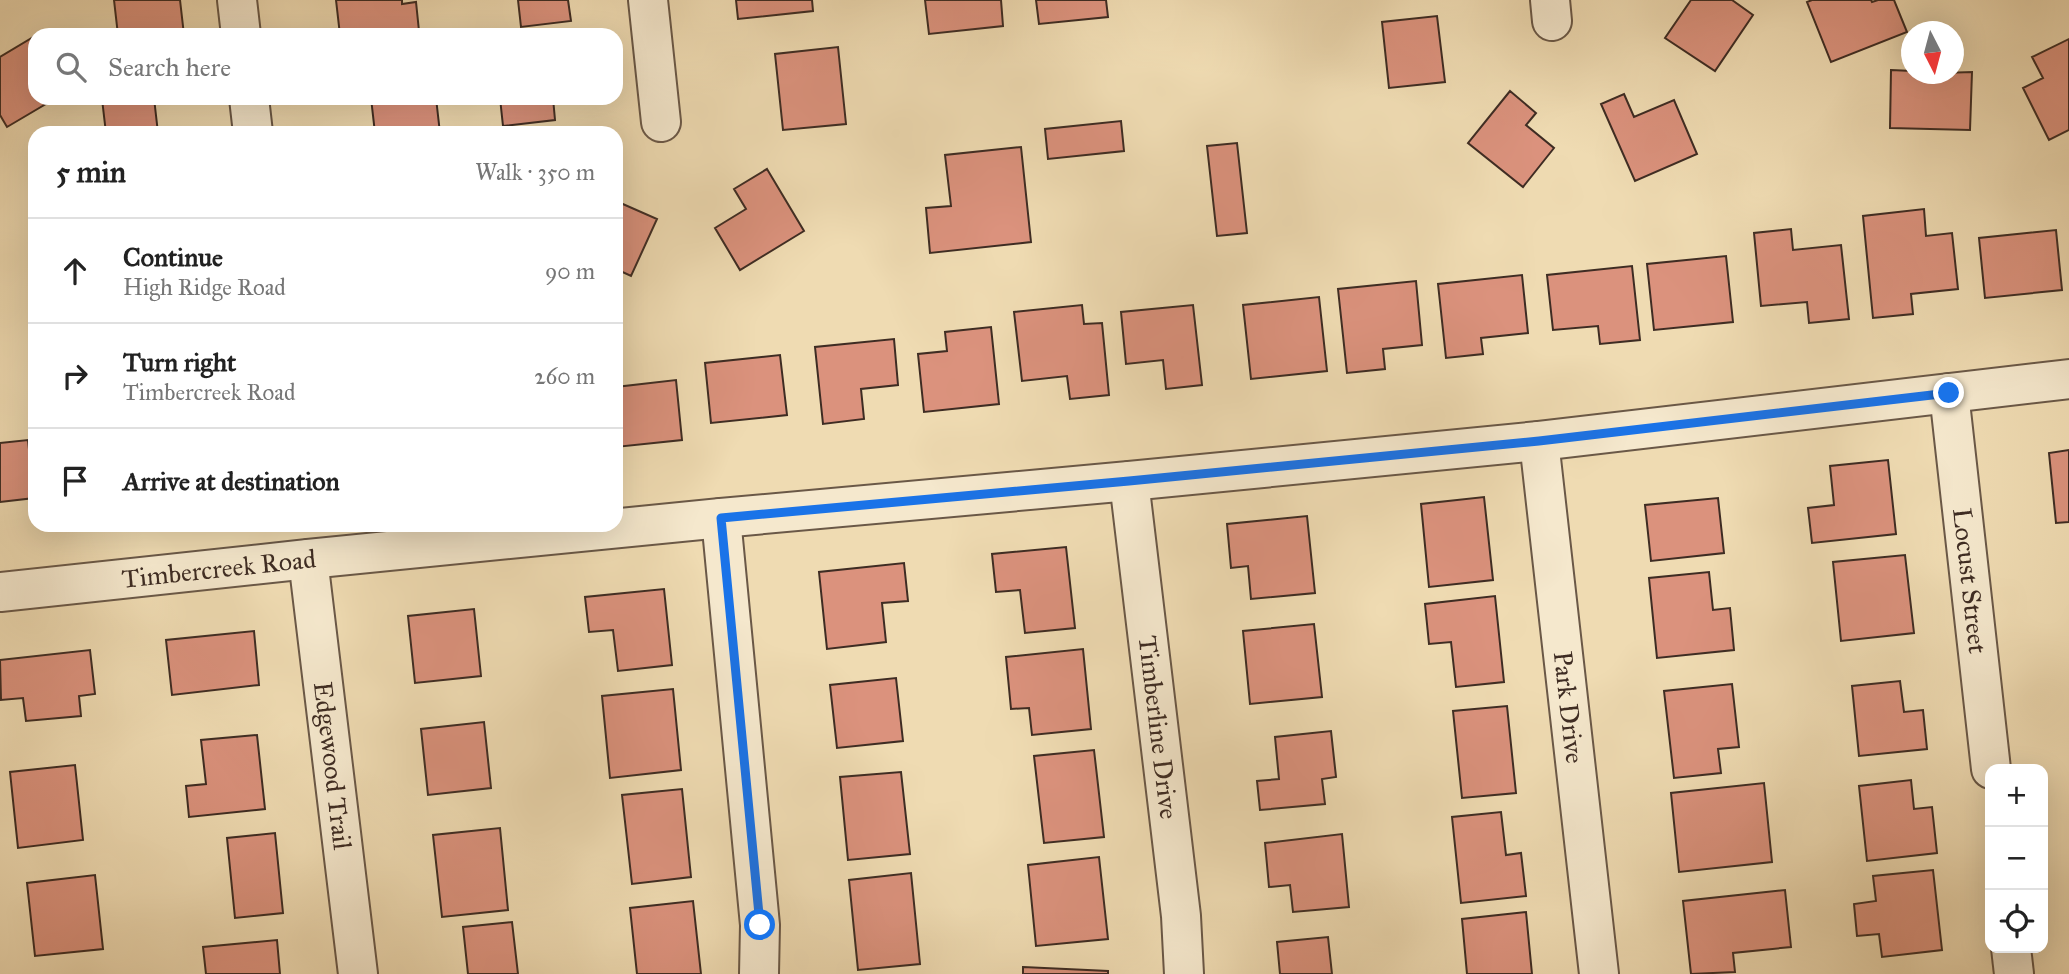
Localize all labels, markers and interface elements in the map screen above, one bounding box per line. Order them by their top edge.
north arrow [1901,21,1964,84]
search box [28,28,623,105]
icon: search [52,48,90,86]
text: Search here [108,51,231,83]
text: 5 min [56,154,126,190]
text: Walk · 350 m [475,158,595,186]
text: Continue [123,241,223,273]
icon: ahead [56,252,94,290]
text: 90 m [545,257,595,285]
text: High Ridge Road [123,273,286,301]
text: Turn right [123,346,236,378]
icon: right [56,357,94,395]
text: 260 m [534,362,595,390]
route end [1933,377,1964,408]
text: Timbercreek Road [123,378,295,406]
icon: arrive [56,462,94,500]
text: Arrive at destination [123,465,340,497]
street label: Locust Street [1946,506,1994,655]
street label: Timbercreek Road [120,542,317,595]
street label: Timberline Drive [1132,634,1185,821]
street label: Park Drive [1547,649,1591,765]
street label: Edgewood Trail [307,680,359,851]
map controls [1985,764,2048,953]
button: + [1985,764,2048,827]
button: − [1985,827,2048,890]
button: locate [1985,890,2048,953]
route start [744,909,775,940]

